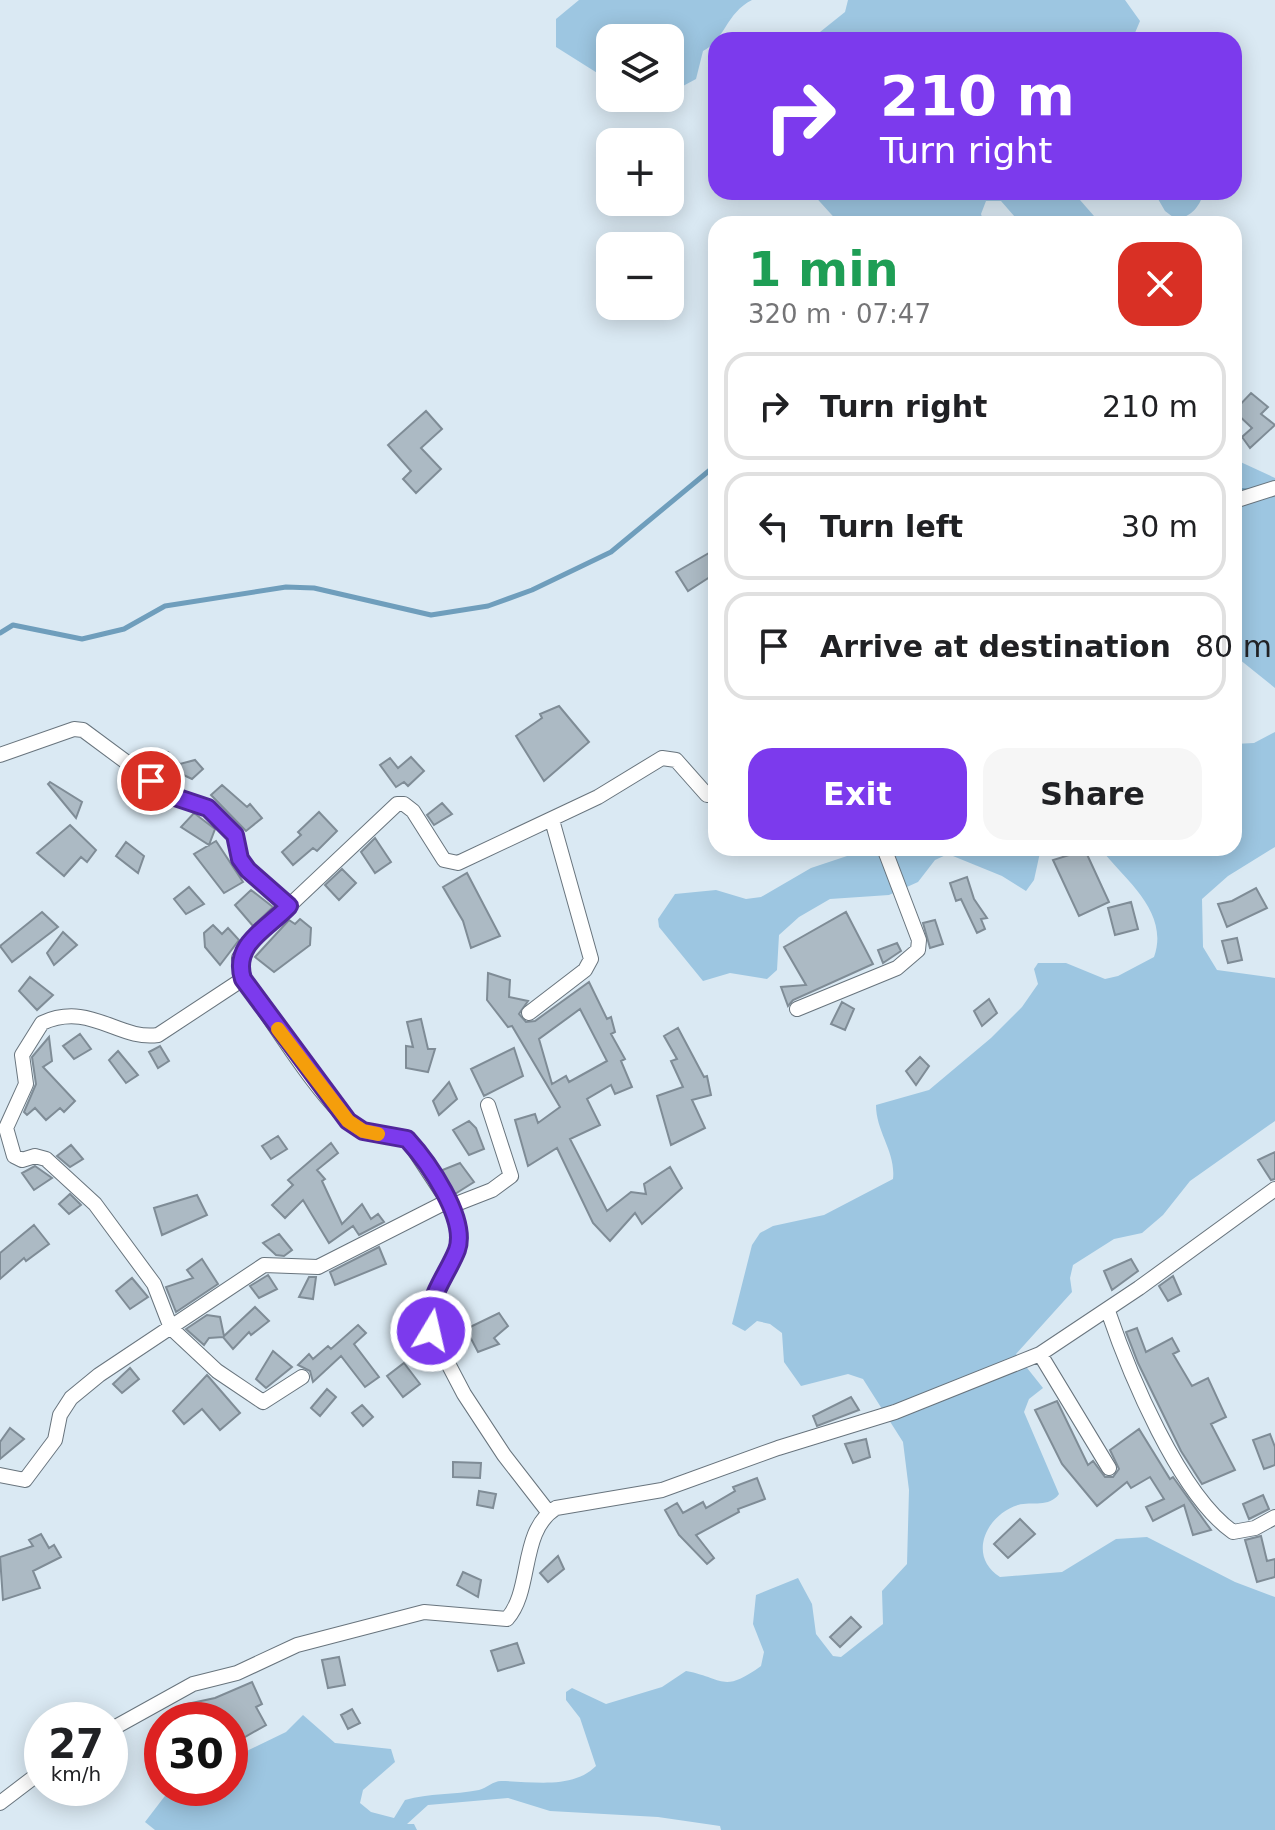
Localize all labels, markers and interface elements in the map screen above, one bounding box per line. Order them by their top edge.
map controls [596,24,684,320]
button: layers [596,24,684,112]
text: 210 m [880,63,1075,128]
icon: right [748,64,852,168]
button: + [596,128,684,216]
text: Turn right [880,130,1052,171]
button: − [596,232,684,320]
text: 1 min [748,241,899,297]
button: close [1118,242,1202,326]
text: 320 m · 07:47 [748,299,931,329]
icon: right [752,384,796,428]
text: Turn right [820,389,987,424]
text: 210 m [1102,389,1198,424]
icon: left [752,504,796,548]
text: Turn left [820,509,963,544]
text: 30 m [1121,509,1198,544]
icon: arrive [752,624,796,668]
text: Arrive at destination [820,629,1171,664]
text: 80 m [1195,629,1272,664]
pin [117,747,185,815]
button: Exit [748,748,967,840]
button: Share [983,748,1202,840]
icon: arrive [129,759,173,803]
position arrow [389,1289,473,1373]
speed limit sign: 30 [144,1702,248,1806]
text: 27 [48,1721,104,1767]
text: km/h [51,1762,101,1786]

